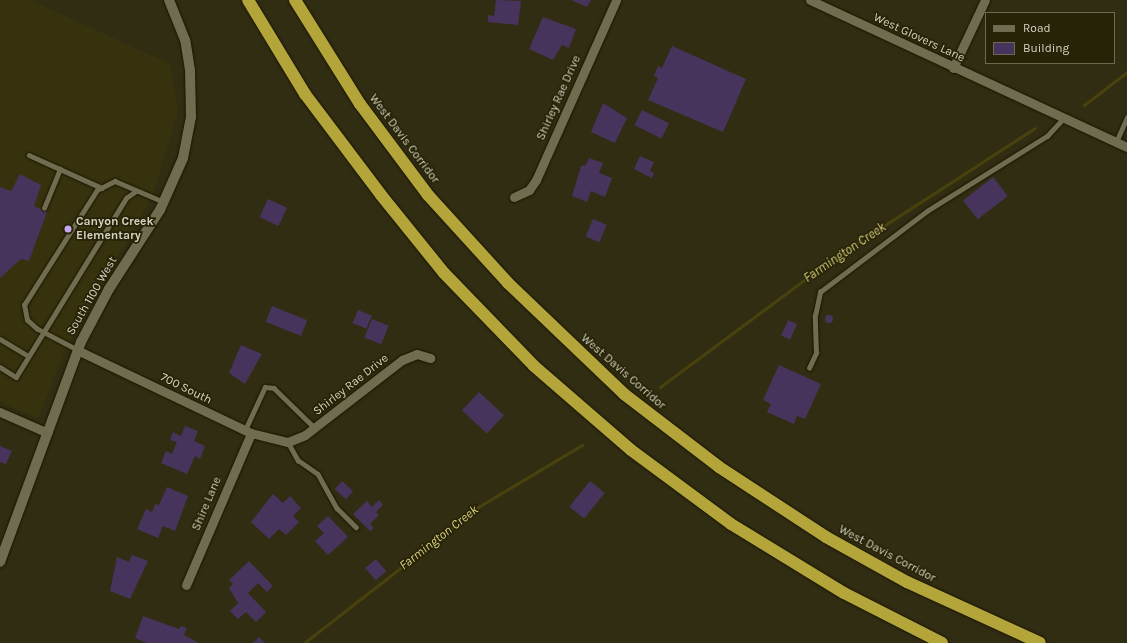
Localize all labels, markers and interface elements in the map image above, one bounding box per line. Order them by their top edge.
street label: West Glovers Lane [871,11,967,65]
legend [985,12,1115,64]
text: Road [1023,21,1051,35]
text: Building [1023,41,1069,55]
street label: Shirley Rae Drive [534,53,584,143]
street label: West Davis Corridor [366,92,442,186]
place label: Canyon Creek Elementary [76,215,154,243]
water label: Farmington Creek [801,220,889,286]
marker: Canyon Creek Elementary [63,224,73,234]
street label: South 1100 West [64,254,120,338]
street label: West Davis Corridor [578,331,668,413]
street label: Shirley Rae Drive [311,351,391,419]
street label: 700 South [158,370,214,408]
street label: Shire Lane [189,475,225,533]
water label: Farmington Creek [396,502,482,574]
street label: West Davis Corridor [836,522,938,586]

